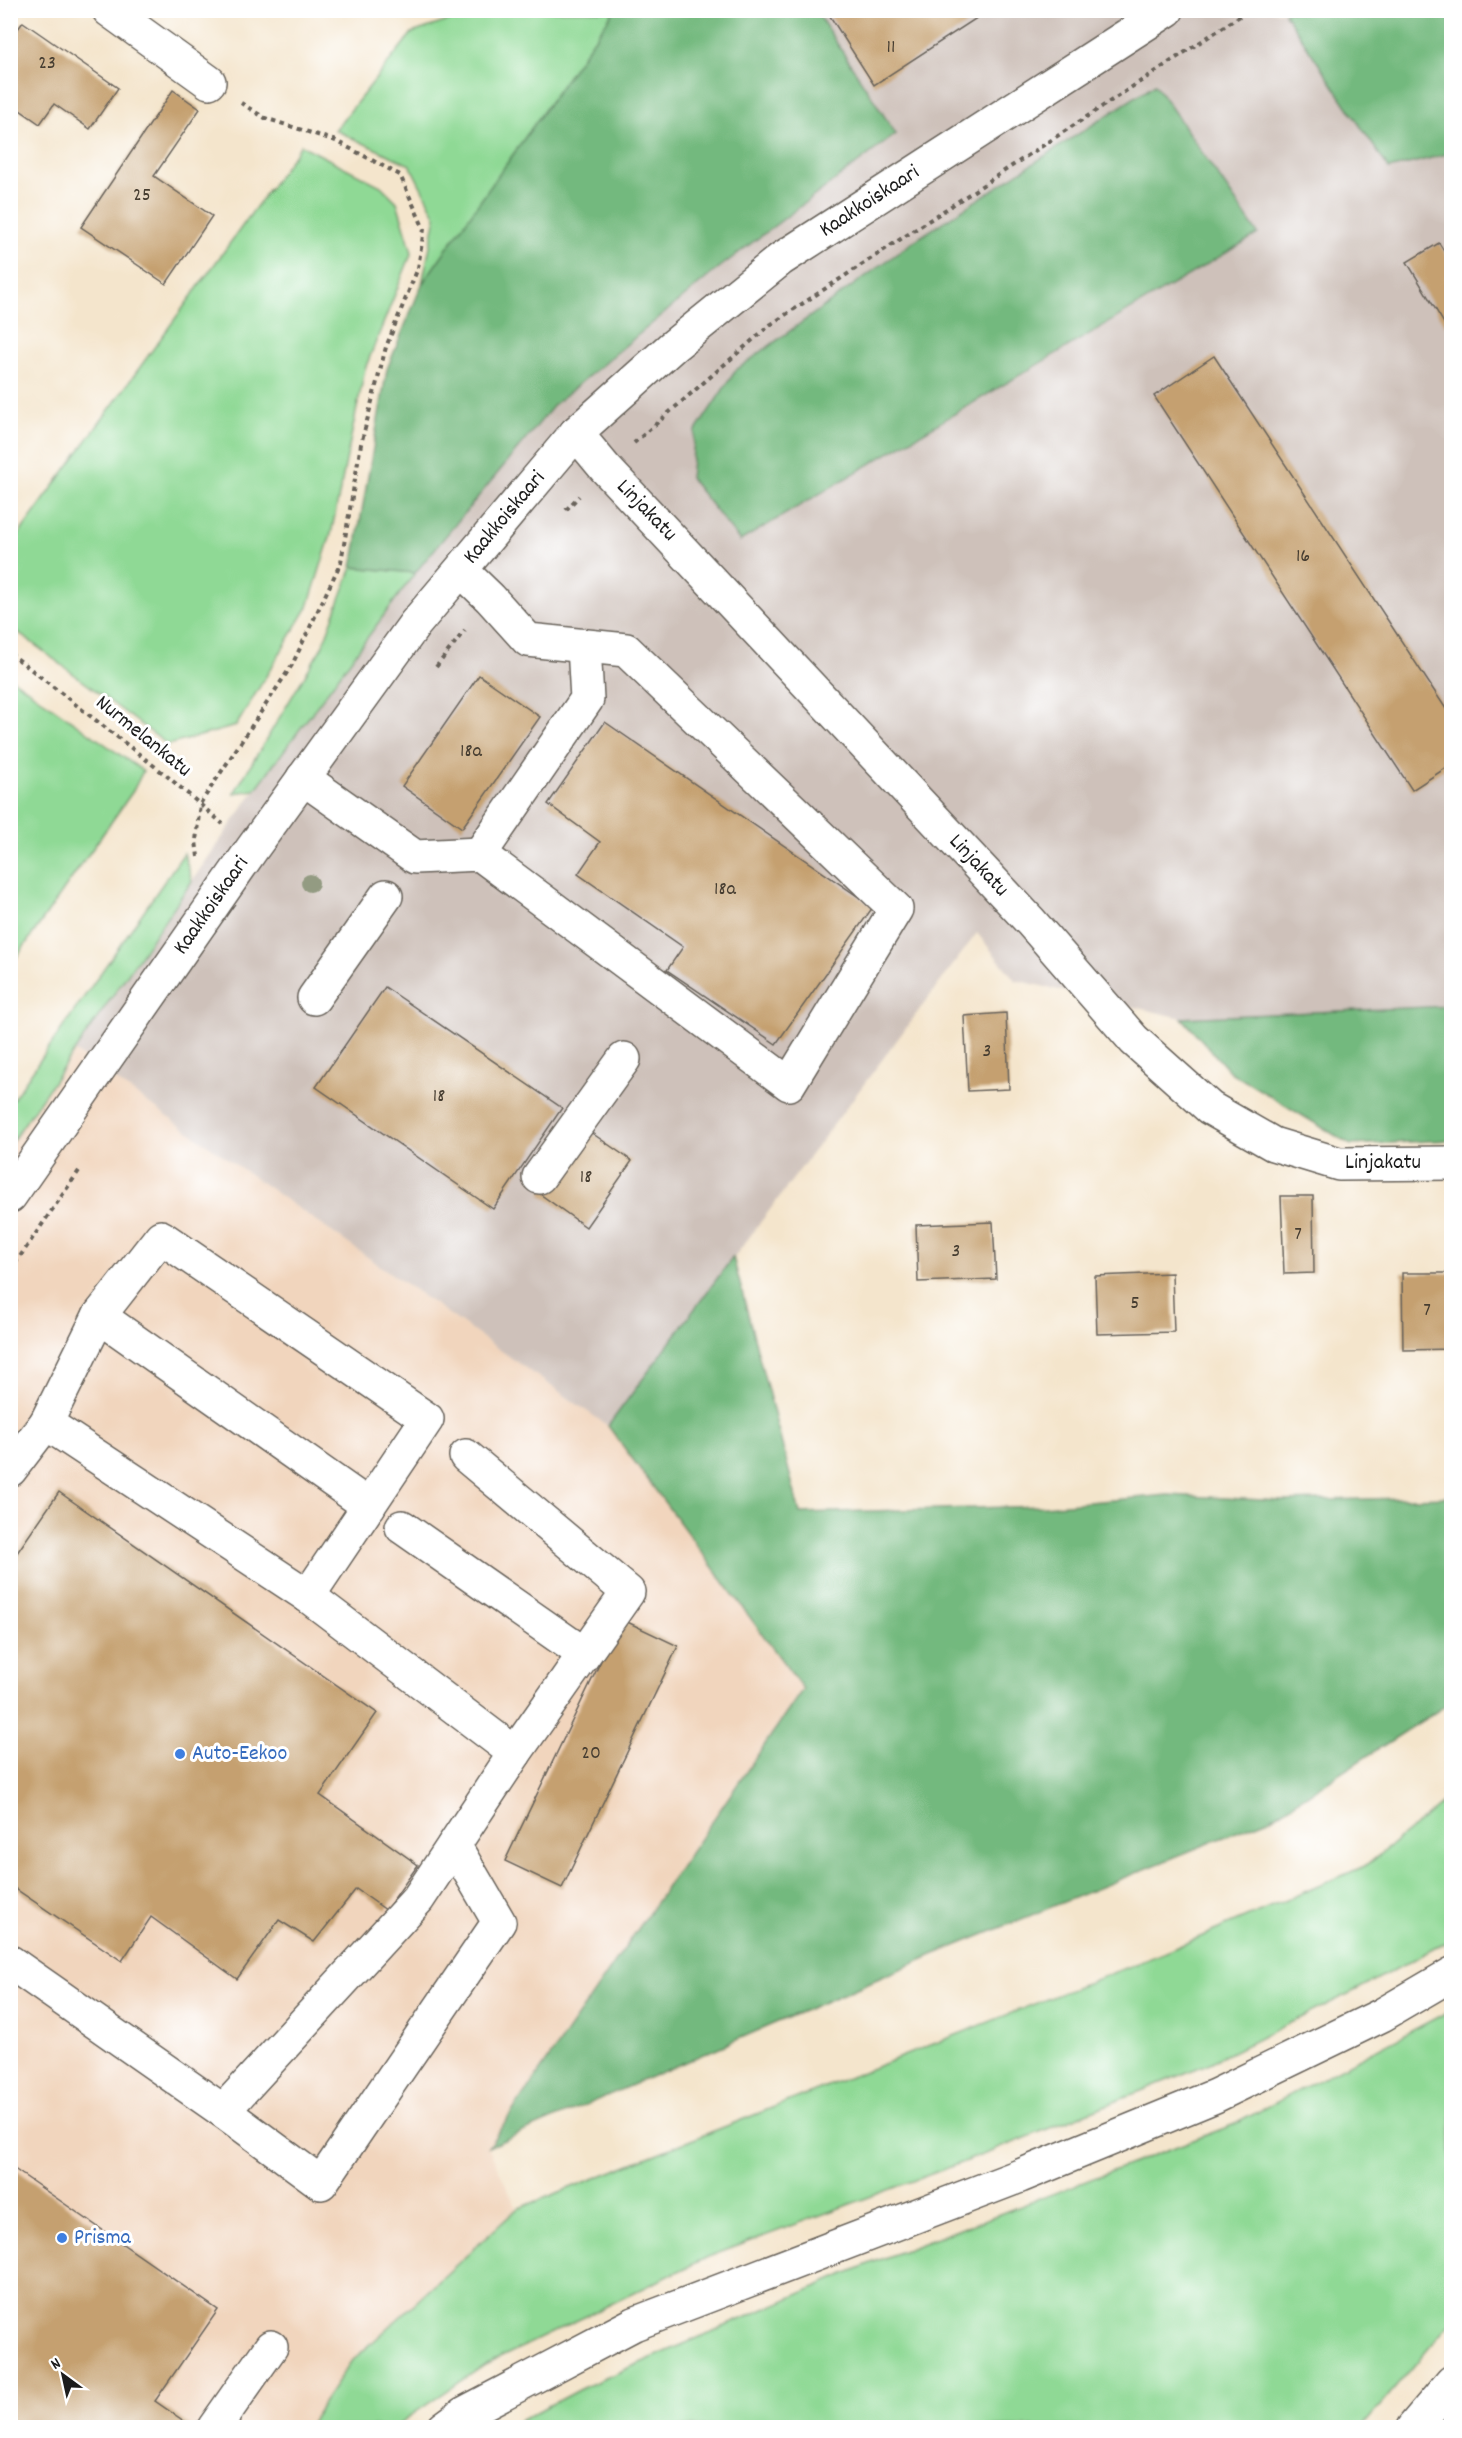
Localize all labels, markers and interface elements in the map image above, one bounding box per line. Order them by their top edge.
house number: 11 [887,34,895,62]
house number: 23 [38,50,56,78]
street label: Kaakkoiskaari [814,158,926,246]
house number: 25 [133,182,151,210]
street label: Kaakkoiskaari [457,464,553,572]
street label: Linjakatu [608,473,684,549]
house number: 16 [1296,543,1310,571]
street label: Nurmelankatu [88,688,198,786]
house number: 18a [460,738,483,766]
street label: Linjakatu [941,828,1015,904]
street label: Kaakkoiskaari [167,851,257,961]
house number: 18a [714,876,737,904]
house number: 3 [983,1038,991,1066]
house number: 18 [433,1083,445,1111]
street label: Linjakatu [1345,1148,1421,1179]
house number: 18 [580,1164,592,1192]
house number: 7 [1294,1221,1302,1249]
house number: 3 [952,1238,960,1266]
house number: 5 [1130,1290,1140,1318]
house number: 7 [1423,1297,1431,1325]
place label: Auto-Eekoo [192,1739,287,1770]
house number: 20 [581,1740,601,1768]
marker: Auto-Eekoo [173,1747,187,1761]
place label: Prisma [74,2223,132,2254]
marker: Prisma [55,2231,69,2245]
north arrow [33,2345,93,2405]
text: N [47,2353,66,2376]

